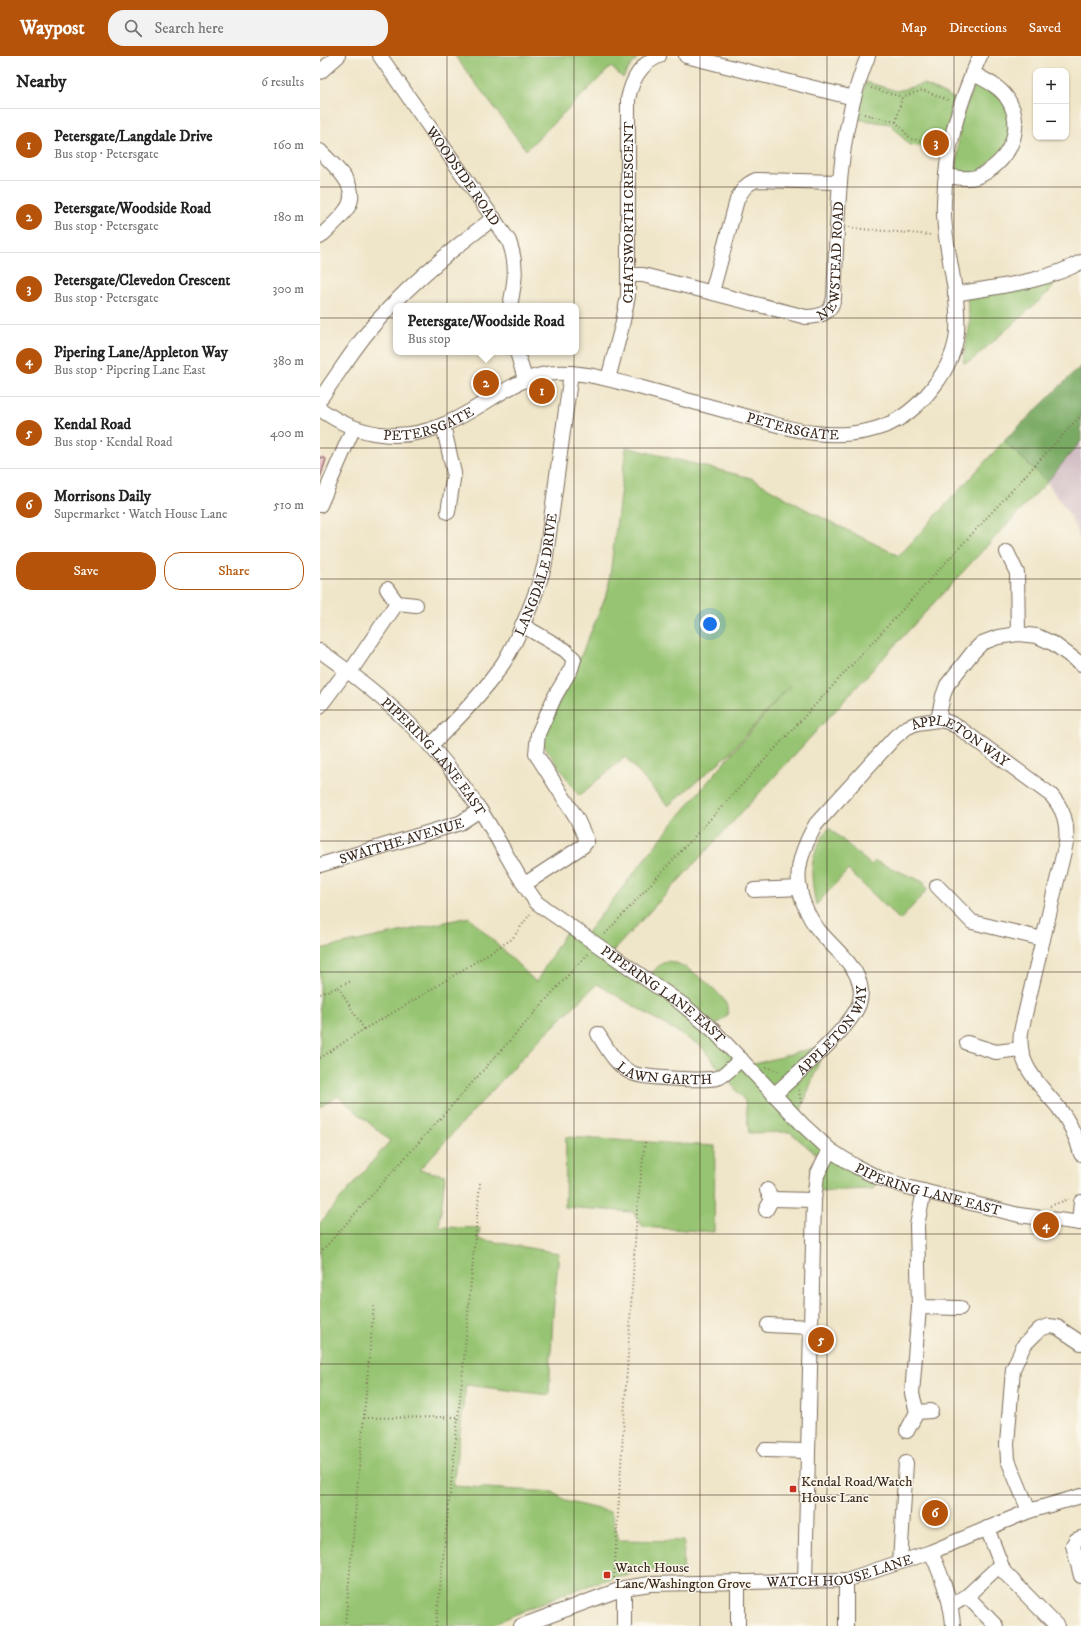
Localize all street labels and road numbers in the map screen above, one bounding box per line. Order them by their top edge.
street label: CHATSWORTH CRESCENT [619,121,638,305]
street label: WOODSIDE ROAD [421,122,504,230]
street label: NEWSTEAD ROAD [814,201,848,325]
street label: PETERSGATE [383,403,477,445]
street label: PETERSGATE [744,409,839,444]
street label: LANGDALE DRIVE [511,512,562,639]
street label: PIPERING LANE EAST [377,694,490,820]
street label: APPLETON WAY [908,712,1012,771]
street label: SWAITHE AVENUE [337,814,466,869]
street label: PIPERING LANE EAST [597,942,729,1048]
street label: APPLETON WAY [794,984,871,1079]
street label: LAWN GARTH [613,1058,713,1089]
street label: PIPERING LANE EAST [852,1159,1003,1220]
street label: WATCH HOUSE LANE [765,1551,915,1592]

